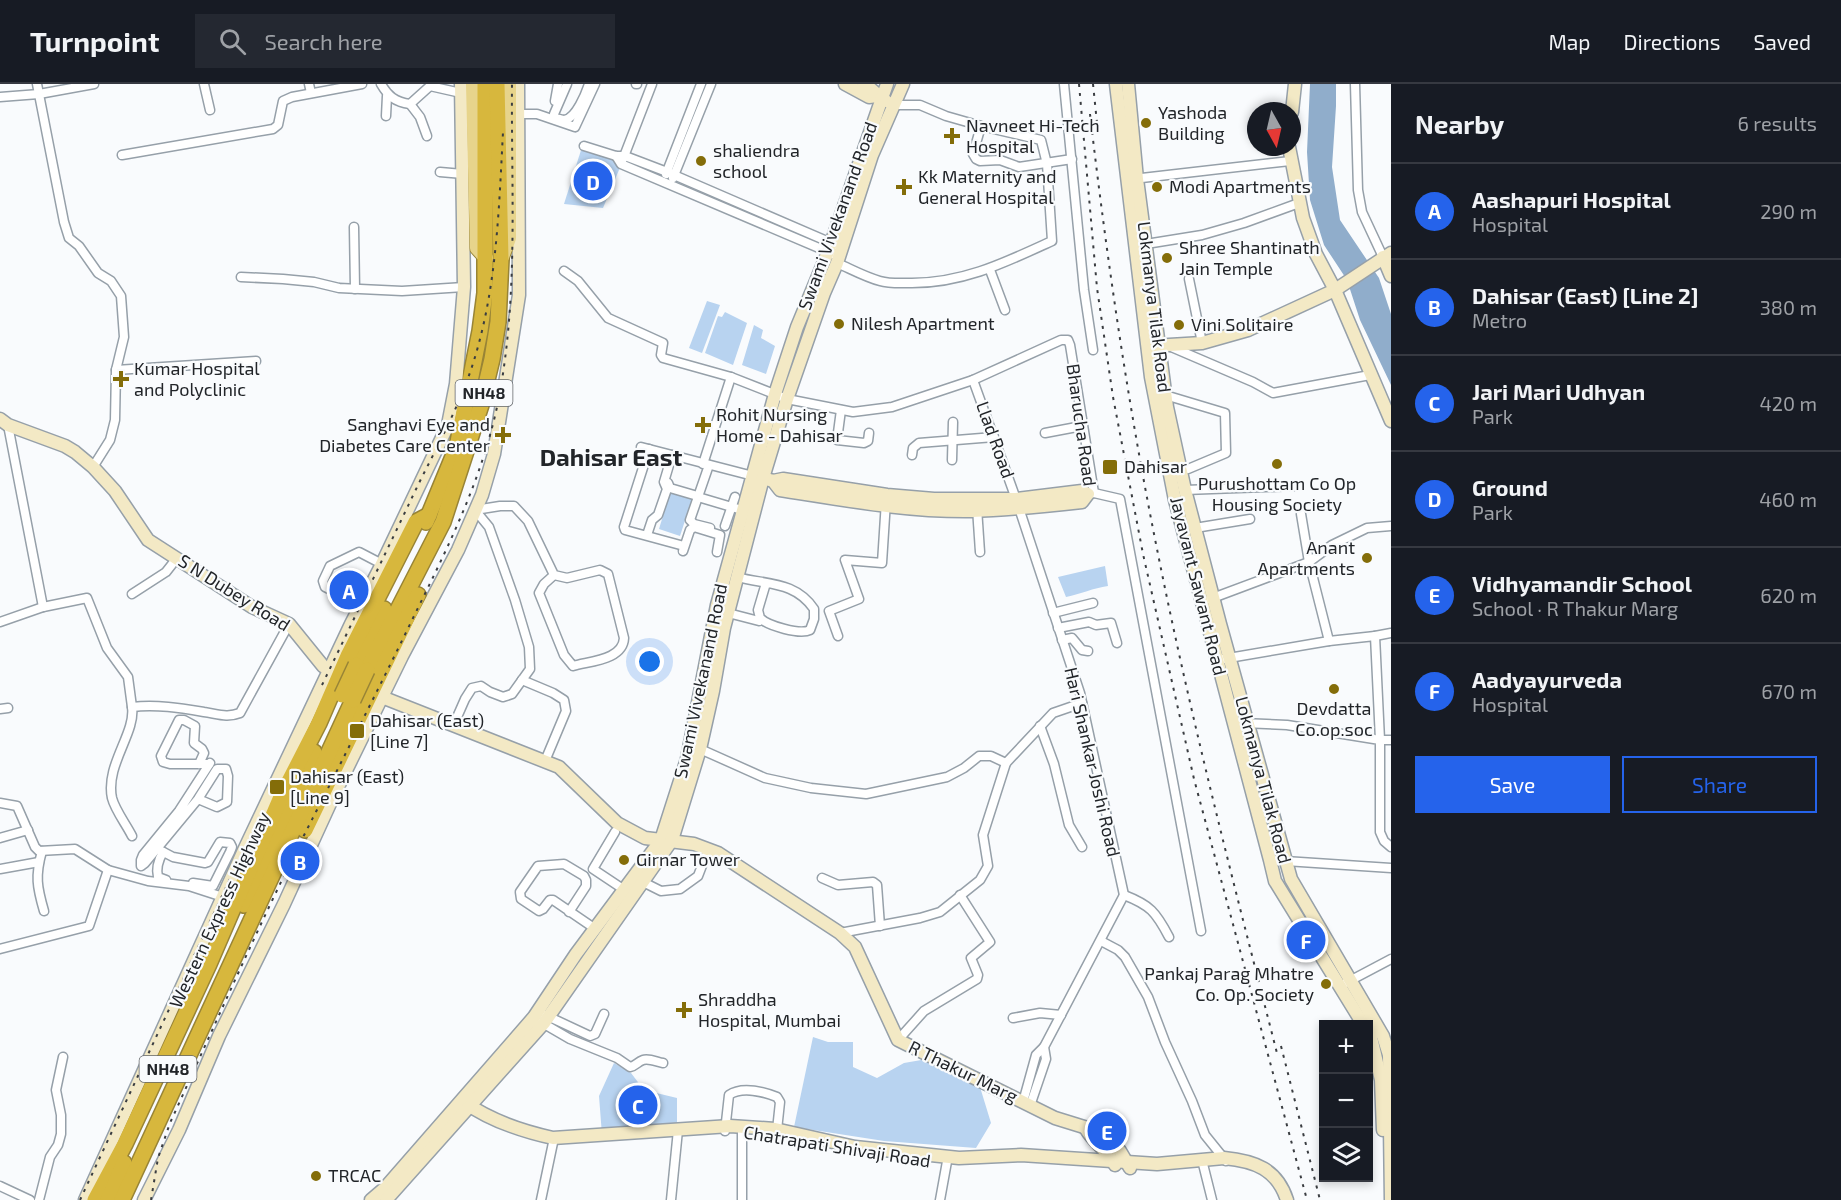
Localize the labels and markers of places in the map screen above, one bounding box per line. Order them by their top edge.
place label: Yashoda Building [1158,101,1227,144]
place label: Navneet Hi-Tech Hospital [966,114,1100,157]
marker: Yashoda Building [1139,116,1153,130]
marker: Navneet Hi-Tech Hospital [943,127,961,145]
place label: shaliendra school [713,139,800,182]
marker: shaliendra school [694,154,708,168]
pin: D [574,158,612,204]
place label: Kk Maternity and General Hospital [918,165,1057,208]
place label: Modi Apartments [1169,175,1311,197]
marker: Kk Maternity and General Hospital [895,178,913,196]
marker: Modi Apartments [1150,180,1164,194]
place label: Shree Shantinath Jain Temple [1179,236,1320,279]
marker: Shree Shantinath Jain Temple [1160,251,1174,265]
place label: Nilesh Apartment [851,312,995,334]
place label: Vini Solitaire [1191,313,1293,335]
marker: Nilesh Apartment [832,317,846,331]
marker: Vini Solitaire [1172,318,1186,332]
place label: Kumar Hospital and Polyclinic [134,357,260,400]
marker: Kumar Hospital and Polyclinic [112,370,130,388]
place label: Rohit Nursing Home - Dahisar [716,403,843,446]
place label: Sanghavi Eye and Diabetes Care Center [319,413,490,456]
marker: Rohit Nursing Home - Dahisar [694,416,712,434]
marker: Sanghavi Eye and Diabetes Care Center [494,426,512,444]
place label: Dahisar [1124,455,1187,477]
marker: Purushottam Co Op Housing Society [1270,457,1284,471]
marker: Dahisar [1101,458,1119,476]
place label: Purushottam Co Op Housing Society [1198,472,1356,515]
place label: Anant Apartments [1258,536,1355,579]
marker: Anant Apartments [1360,551,1374,565]
pin: A [330,568,368,612]
marker: Devdatta Co.op.soc [1327,682,1341,696]
place label: Devdatta Co.op.soc [1295,697,1373,740]
place label: Dahisar (East) [Line 7] [370,709,484,752]
marker: Dahisar (East) [Line 7] [348,722,366,740]
place label: Dahisar (East) [Line 9] [290,765,404,808]
marker: Dahisar (East) [Line 9] [268,778,286,796]
pin: B [280,838,320,884]
place label: Girnar Tower [636,848,740,870]
marker: Girnar Tower [617,853,631,867]
pin: F [1286,918,1326,962]
place label: Pankaj Parag Mhatre Co. Op. Society [1144,962,1314,1005]
marker: Pankaj Parag Mhatre Co. Op. Society [1319,977,1333,991]
place label: Shraddha Hospital, Mumbai [698,988,841,1031]
marker: Shraddha Hospital, Mumbai [675,1001,693,1019]
pin: C [618,1082,658,1128]
pin: E [1088,1108,1126,1154]
place label: TRCAC [328,1164,381,1186]
marker: TRCAC [309,1169,323,1183]

